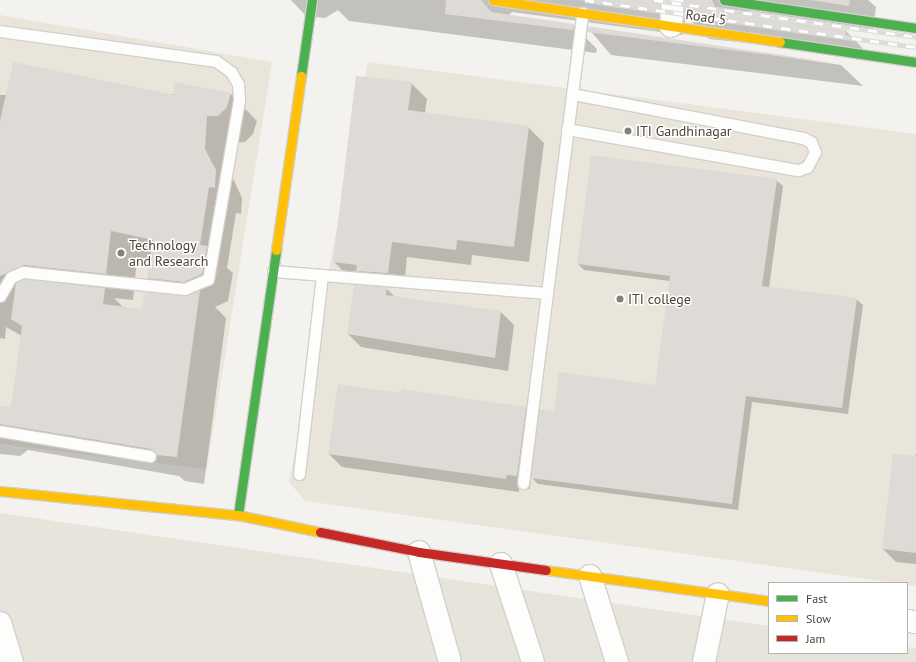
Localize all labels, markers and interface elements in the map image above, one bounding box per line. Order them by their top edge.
street label: Road 5 [685,6,727,28]
place label: ITI Gandhinagar [636,123,732,139]
marker: ITI Gandhinagar [623,126,633,136]
place label: Technology and Research [129,237,208,270]
marker: Technology and Research [116,248,126,258]
place label: ITI college [628,291,691,307]
marker: ITI college [615,294,625,304]
legend [768,582,908,654]
text: Fast [806,591,827,606]
text: Slow [806,611,831,626]
text: Jam [806,631,825,646]

